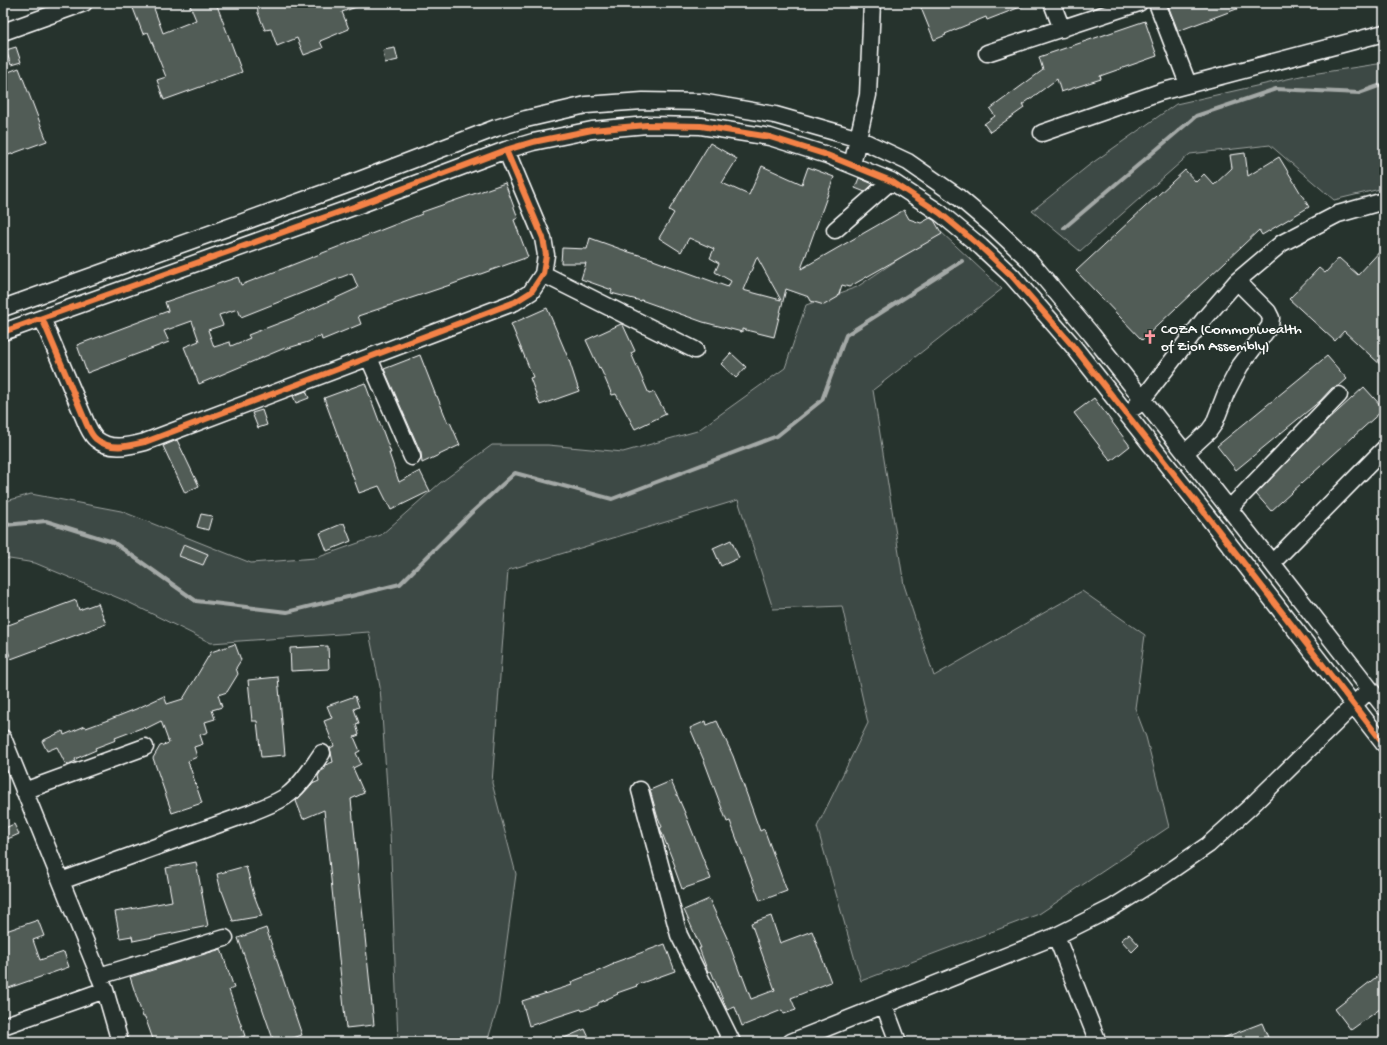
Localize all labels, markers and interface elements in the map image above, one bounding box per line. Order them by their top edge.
place label: COZA (Commonwealth of Zion Assembly) [1161,321,1302,356]
church icon: COZA (Commonwealth of Zion Assembly) [1142,329,1158,345]

